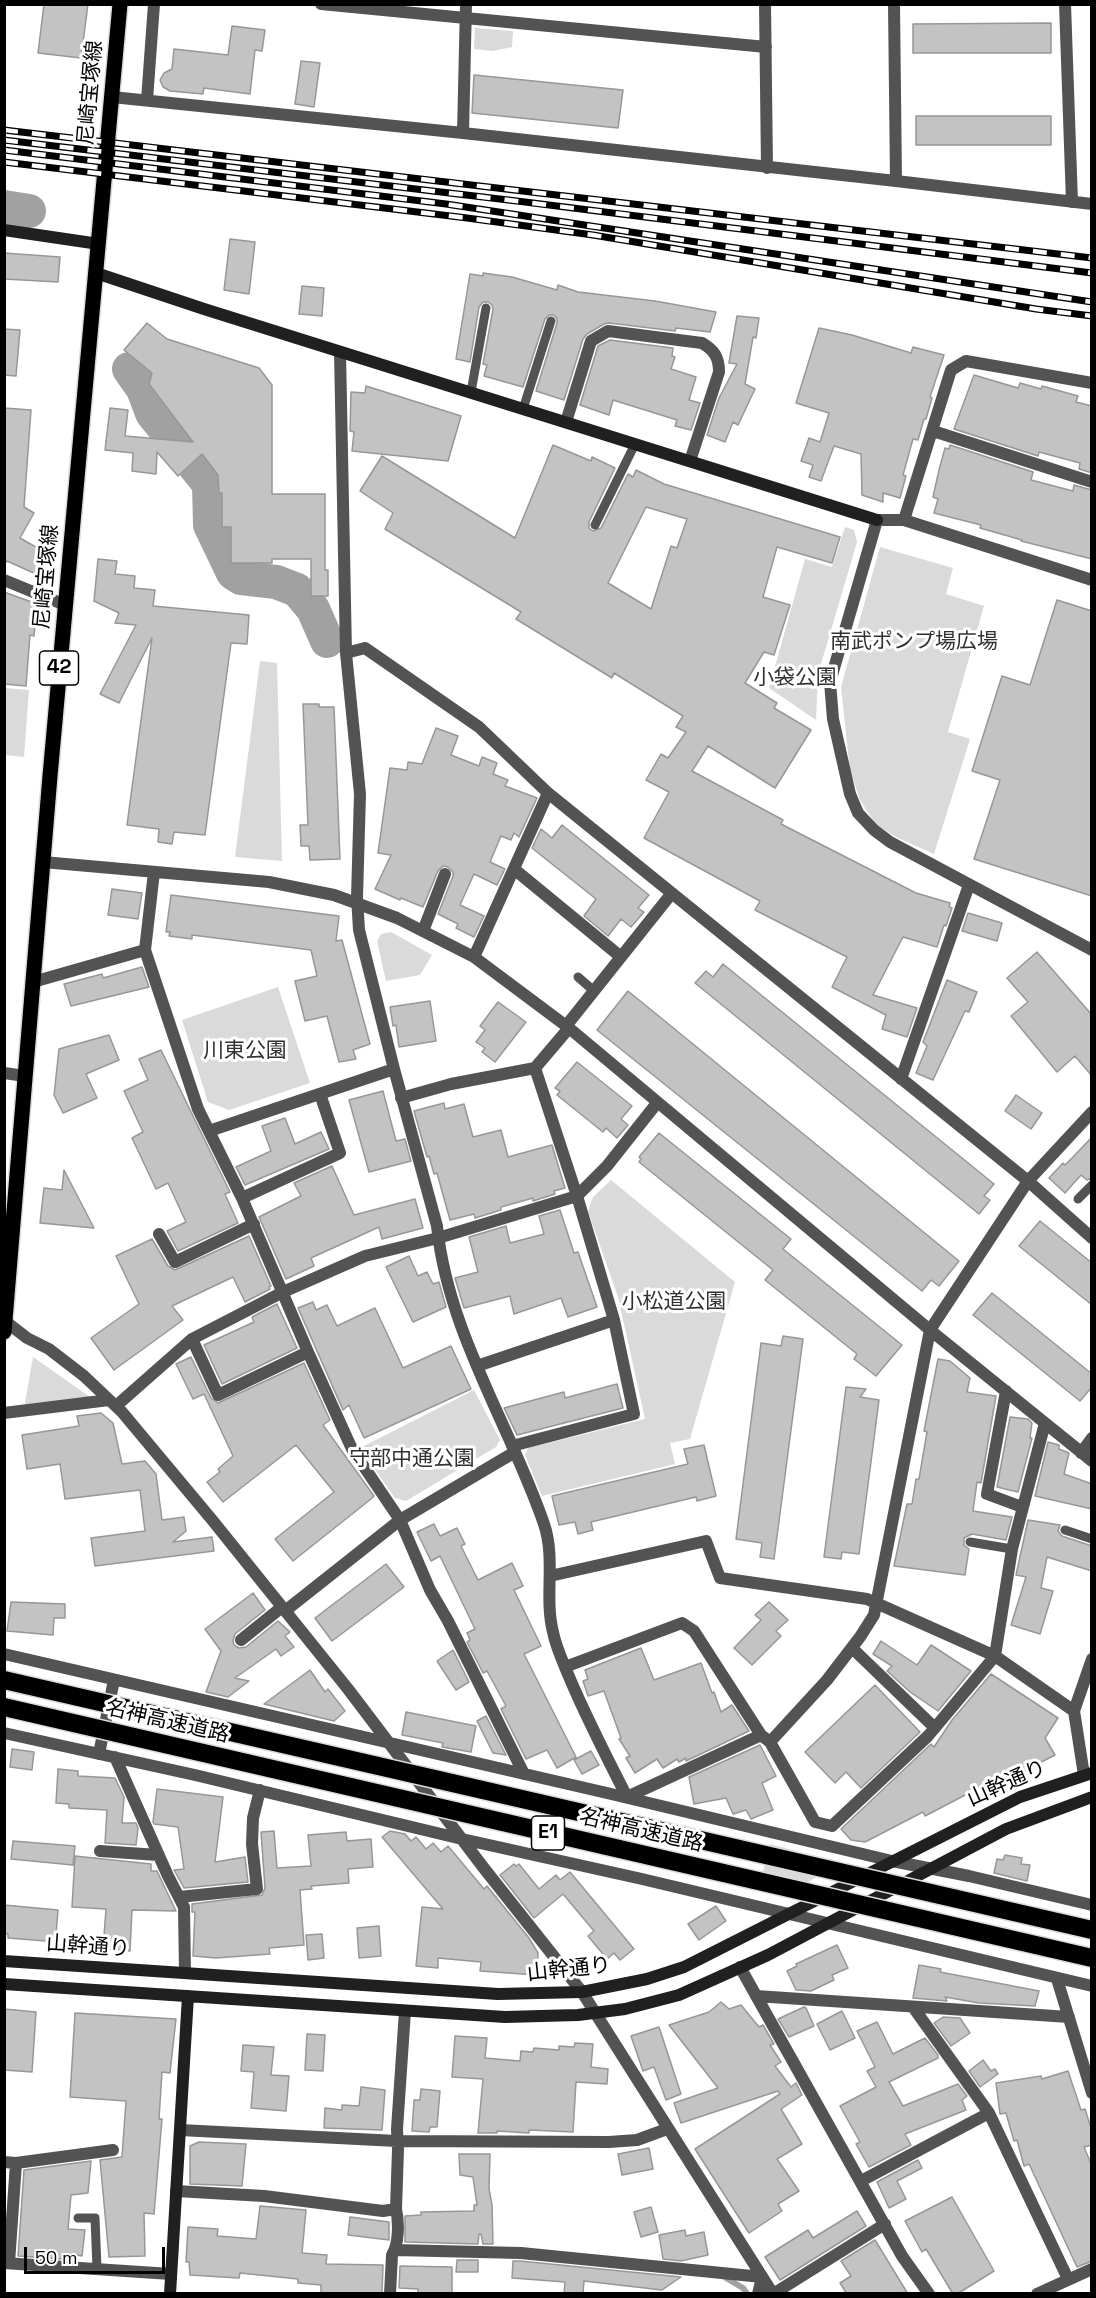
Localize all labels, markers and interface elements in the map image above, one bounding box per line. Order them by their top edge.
street label: 尼崎宝塚線 [74,40,108,146]
street label: 尼崎宝塚線 [30,524,64,630]
park label: 南武ポンプ場広場 [830,629,998,655]
road number: 42 [40,651,78,685]
park label: 小袋公園 [753,665,837,691]
park label: 川東公園 [203,1038,287,1064]
park label: 小松道公園 [622,1289,726,1315]
park label: 守部中通公園 [349,1446,475,1472]
street label: 名神高速道路 [103,1696,231,1748]
street label: 山幹通り [964,1755,1050,1813]
street label: 名神高速道路 [577,1805,705,1857]
road number: E1 [532,1816,564,1850]
street label: 山幹通り [45,1932,131,1962]
street label: 山幹通り [526,1953,612,1987]
scale bar [27,2235,168,2273]
text: 50 m [35,2246,77,2269]

